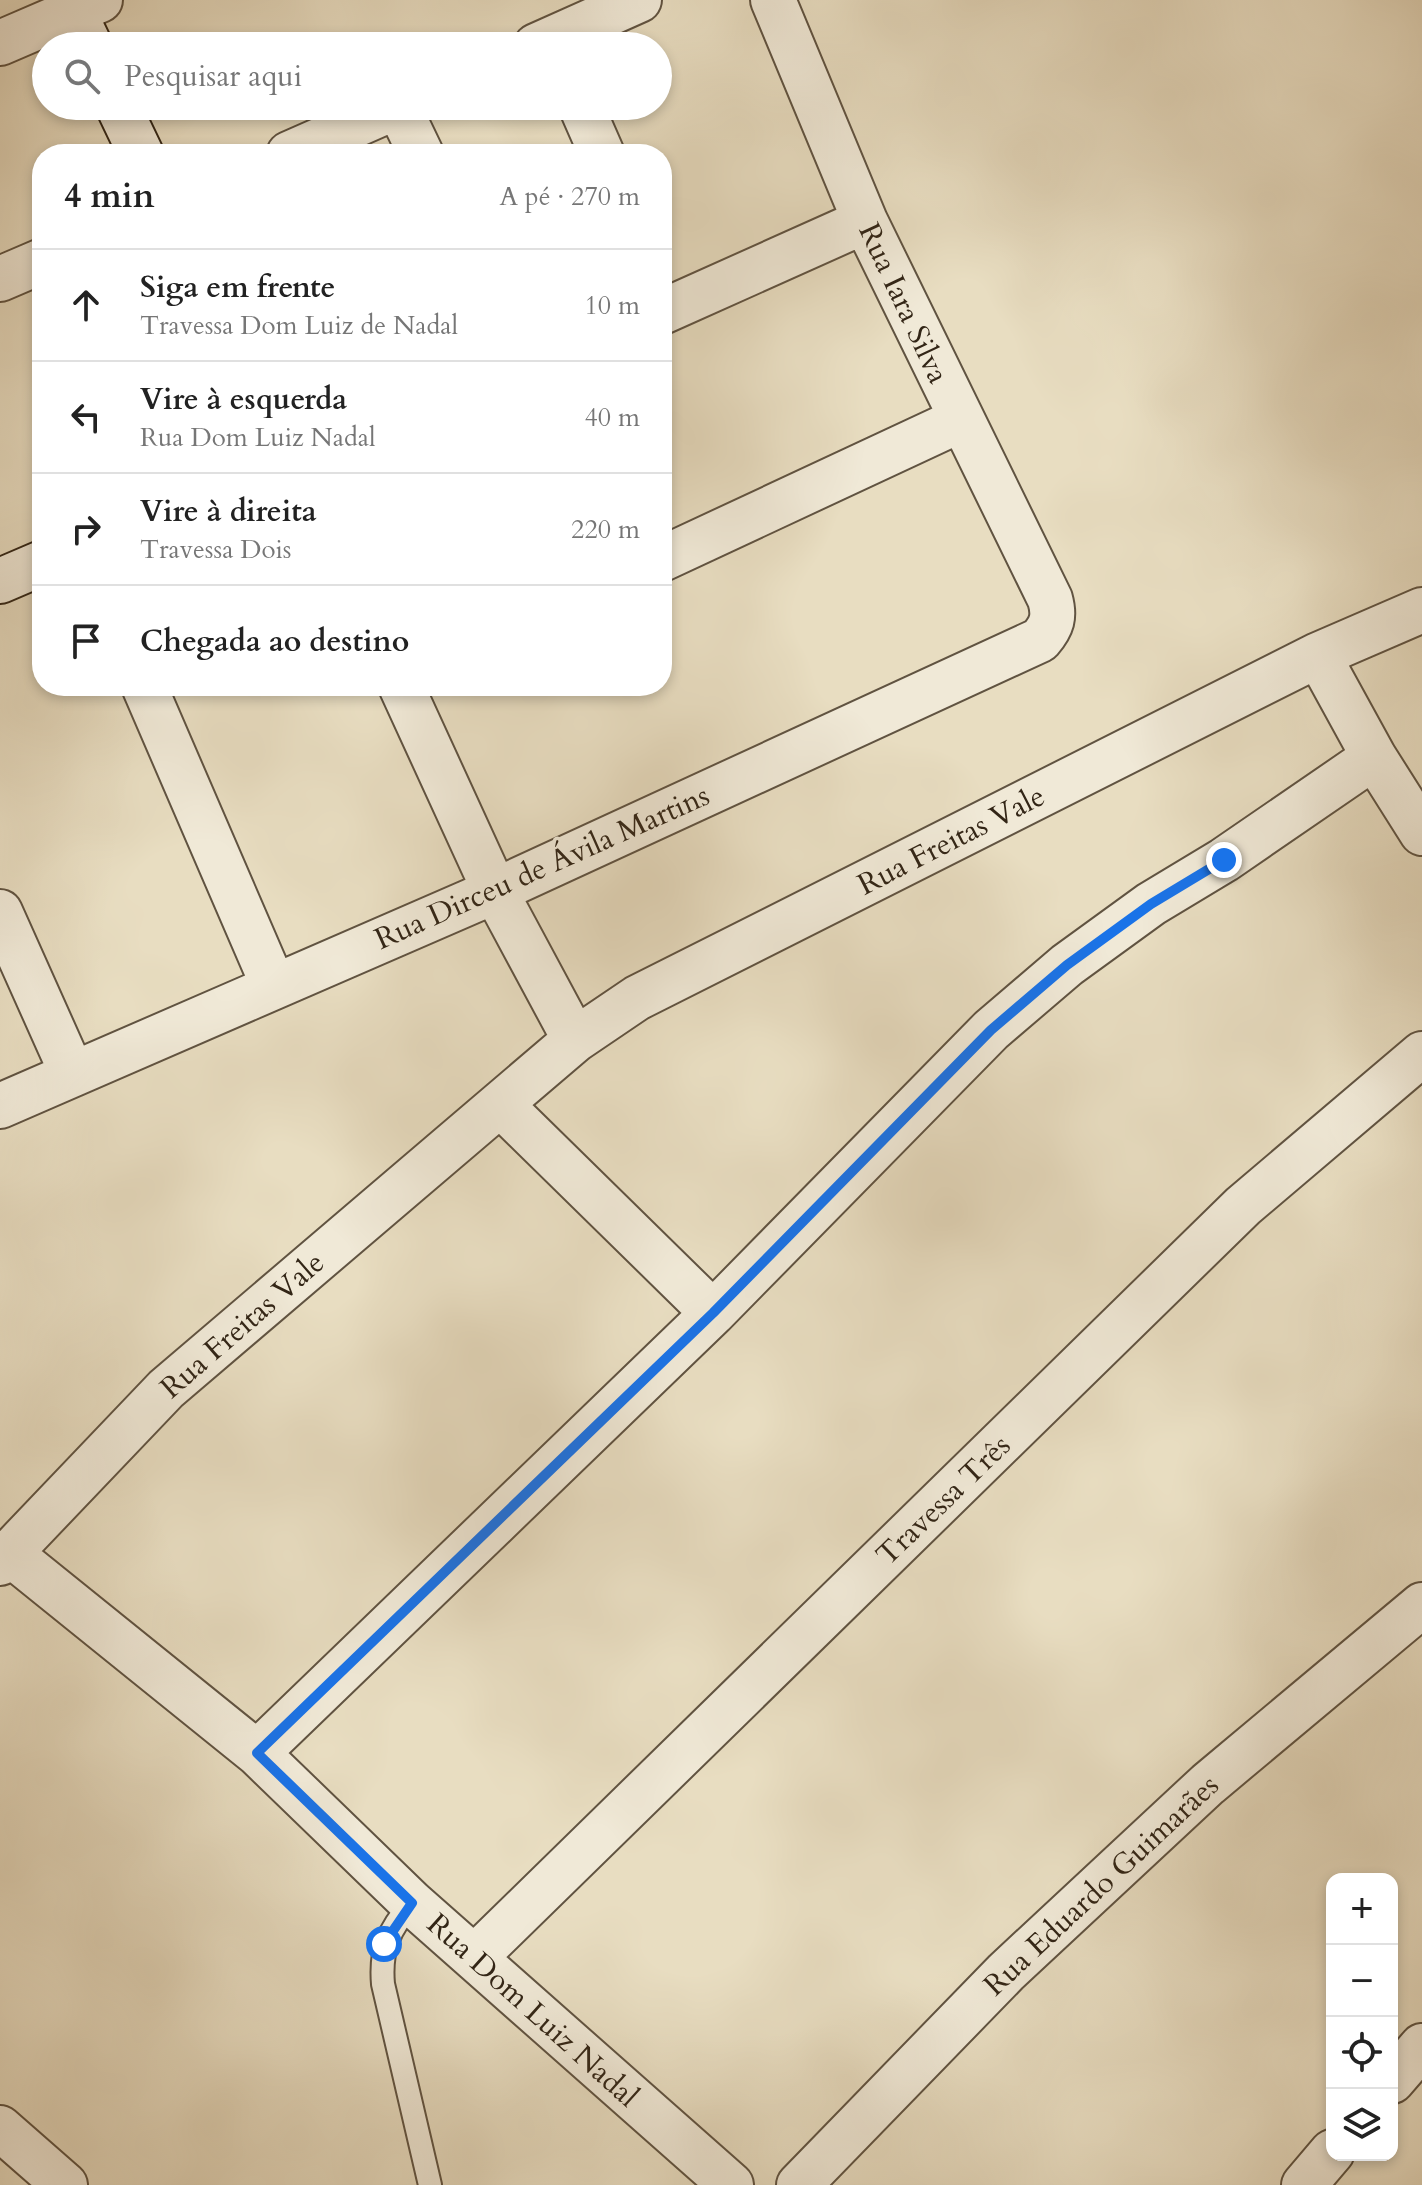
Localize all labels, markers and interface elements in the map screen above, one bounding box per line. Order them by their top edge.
search box [32,32,672,120]
icon: search [60,54,104,98]
text: Pesquisar aqui [124,56,302,97]
text: 4 min [64,173,155,219]
text: A pé · 270 m [499,179,640,214]
street label: Rua Iara Silva [848,216,959,390]
text: Siga em frente [140,267,335,308]
icon: ahead [64,283,108,327]
text: 10 m [584,288,640,323]
text: Travessa Dom Luiz de Nadal [140,308,458,343]
text: Vire à esquerda [140,379,347,420]
icon: left [64,395,108,439]
text: 40 m [584,400,640,435]
text: Rua Dom Luiz Nadal [140,420,376,455]
text: Vire à direita [140,491,317,532]
icon: right [64,507,108,551]
text: 220 m [571,512,640,547]
text: Travessa Dois [140,532,292,567]
icon: arrive [64,619,108,663]
text: Chegada ao destino [140,621,409,662]
street label: Rua Dirceu de Ávila Martins [368,775,716,960]
street label: Rua Freitas Vale [851,776,1052,905]
route end [1206,842,1242,878]
street label: Rua Freitas Vale [151,1243,333,1408]
street label: Travessa Três [867,1426,1020,1575]
street label: Rua Eduardo Guimarães [975,1765,1228,2005]
map controls [1326,1873,1398,2161]
button: + [1326,1873,1398,1945]
street label: Rua Dom Luiz Nadal [418,1904,648,2117]
route start [366,1926,402,1962]
button: − [1326,1945,1398,2017]
button: locate [1326,2017,1398,2089]
button: layers [1326,2089,1398,2161]

